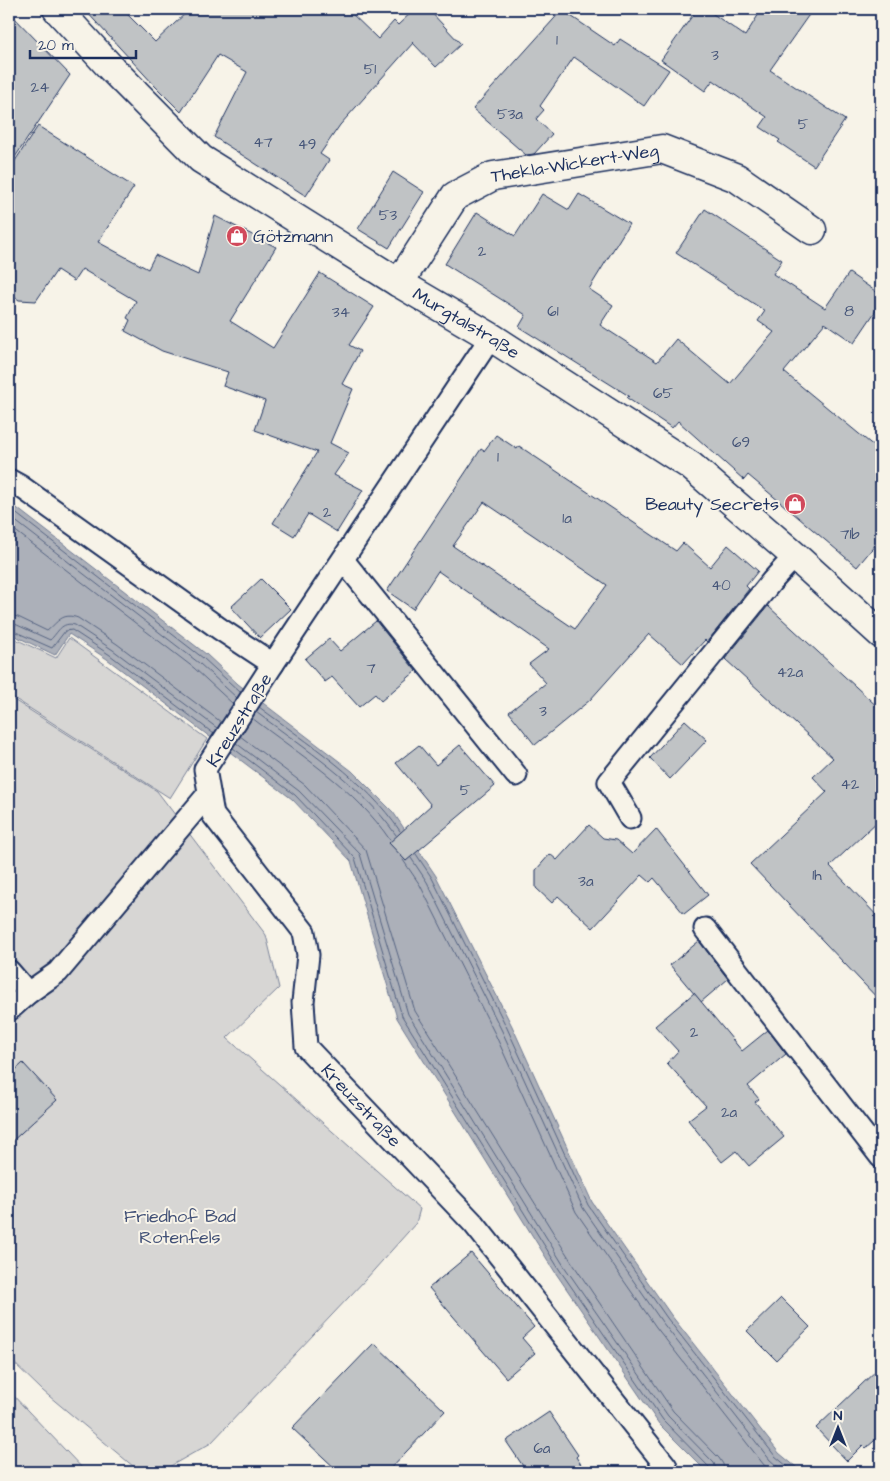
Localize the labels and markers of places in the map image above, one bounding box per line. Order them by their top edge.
shop icon: Götzmann [225,224,249,248]
place label: Götzmann [253,224,333,249]
place label: Beauty Secrets [645,492,779,518]
shop icon: Beauty Secrets [783,492,807,516]

